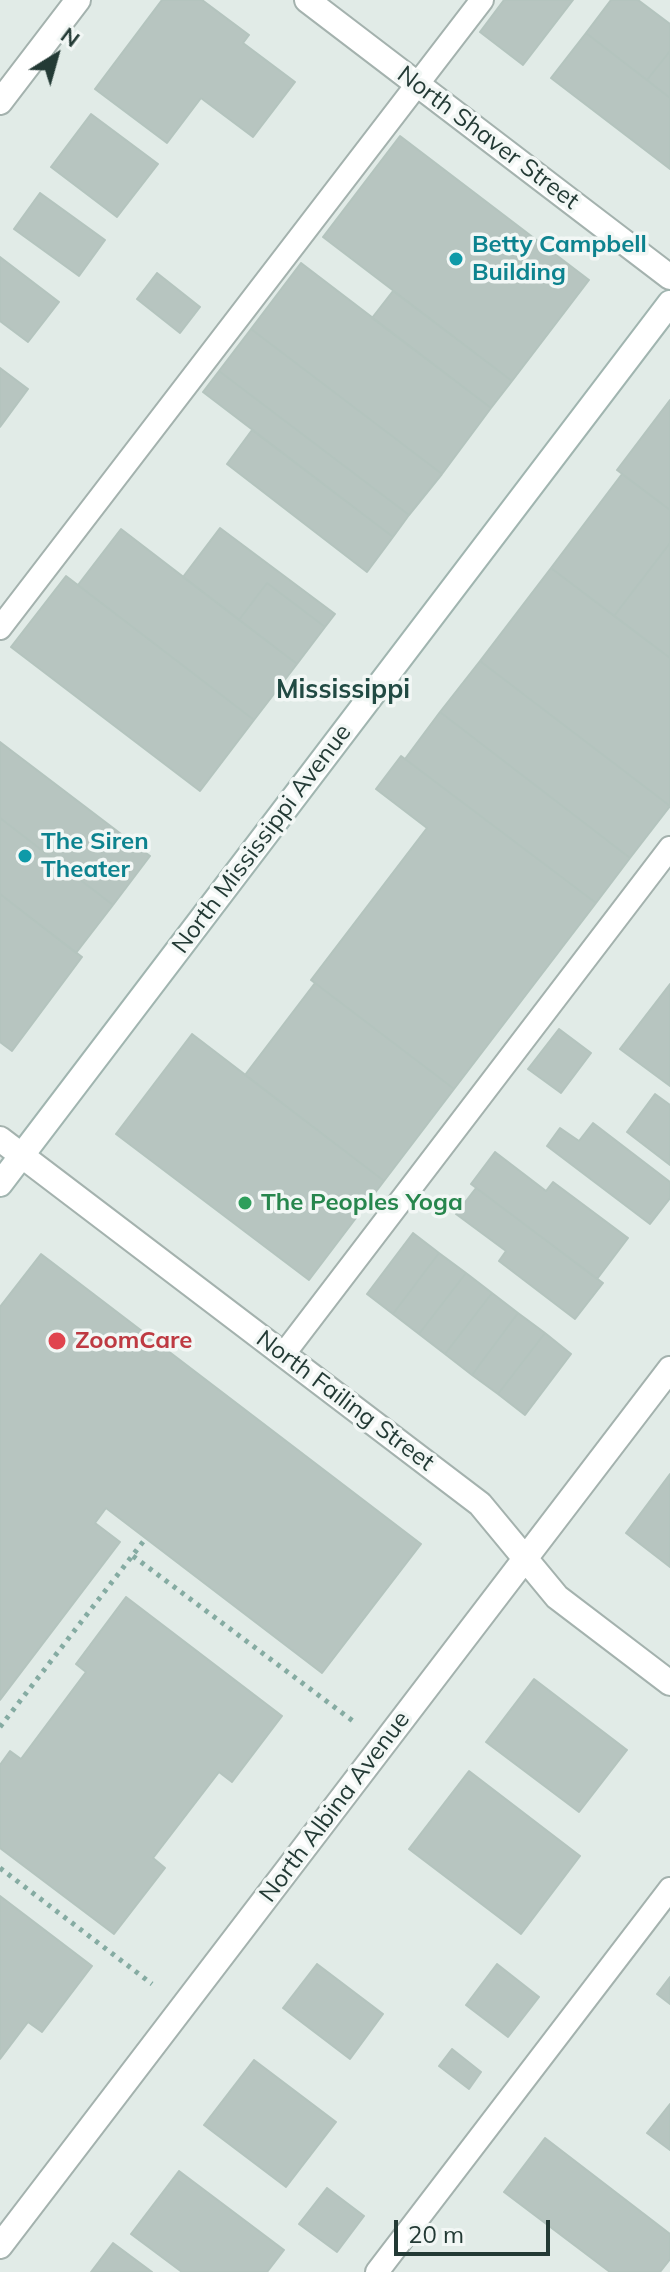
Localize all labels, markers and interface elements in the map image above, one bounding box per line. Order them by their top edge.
north arrow [16,16,96,96]
text: N [55,21,86,53]
street label: North Shaver Street [391,60,585,216]
place label: Betty Campbell Building [472,231,647,287]
marker: Betty Campbell Building [447,250,465,268]
district label: Mississippi [276,674,410,706]
street label: North Mississippi Avenue [166,719,358,959]
place label: The Siren Theater [41,828,149,884]
marker: The Siren Theater [16,847,34,865]
place label: The Peoples Yoga [261,1189,463,1217]
marker: The Peoples Yoga [236,1194,254,1212]
street label: North Failing Street [250,1325,440,1477]
place label: ZoomCare [75,1327,193,1355]
marker: ZoomCare [46,1330,68,1352]
street label: North Albina Avenue [254,1706,416,1908]
scale bar [398,2204,554,2254]
text: 20 m [408,2219,464,2249]

